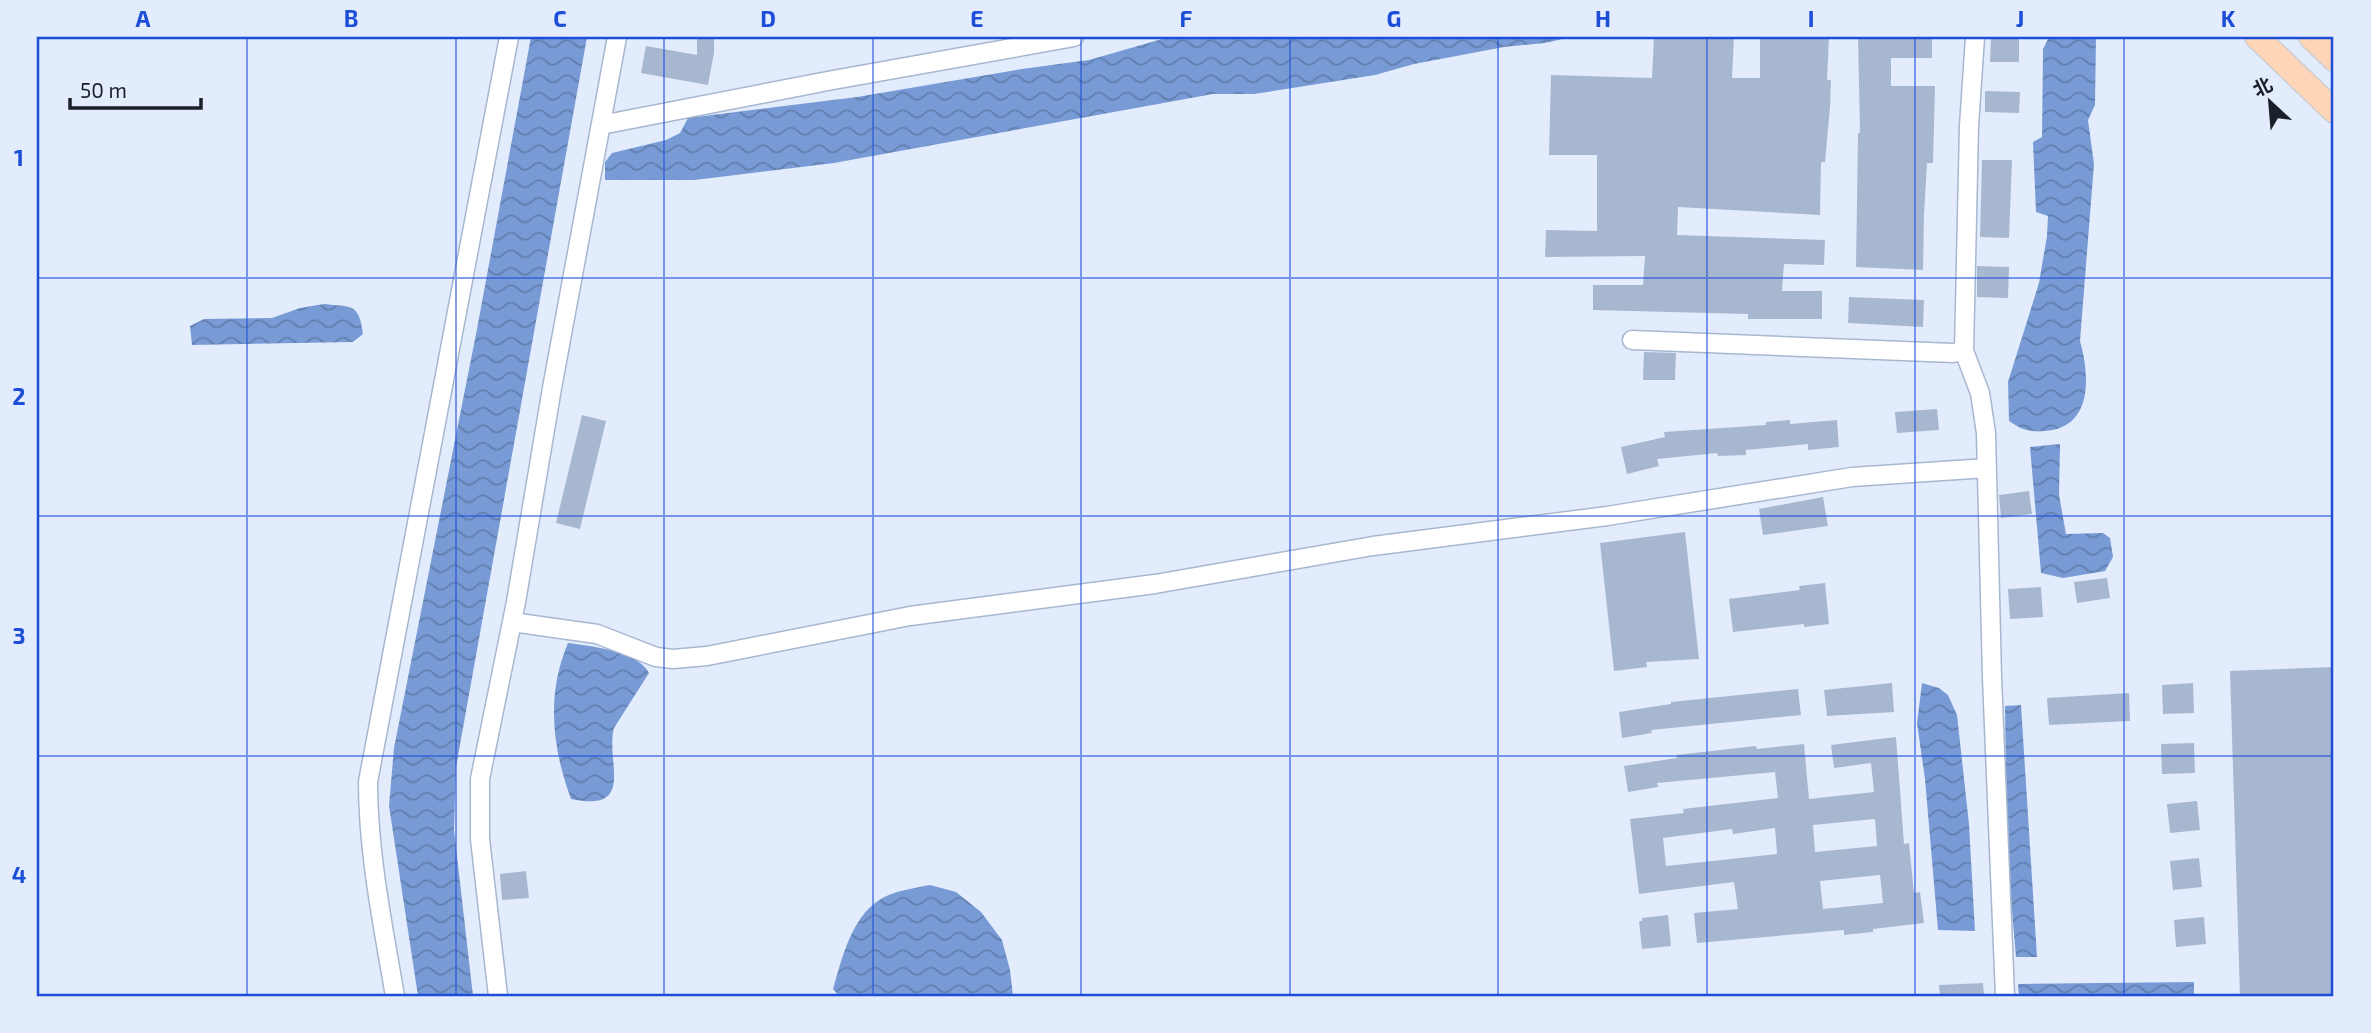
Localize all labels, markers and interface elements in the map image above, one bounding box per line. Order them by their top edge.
text: A [135,4,151,32]
text: B [344,4,358,32]
text: C [553,4,567,32]
text: D [760,4,776,32]
text: E [970,4,984,32]
text: F [1180,4,1193,32]
text: G [1387,4,1401,32]
text: H [1595,4,1611,32]
text: I [1808,4,1814,32]
text: J [2016,4,2024,32]
text: K [2221,4,2236,32]
scale bar [70,66,201,110]
north arrow [2234,66,2304,136]
text: 北 [2249,72,2276,101]
text: 50 m [80,77,127,102]
text: 1 [14,143,24,171]
text: 2 [12,382,26,410]
text: 3 [12,621,26,649]
text: 4 [12,860,26,888]

